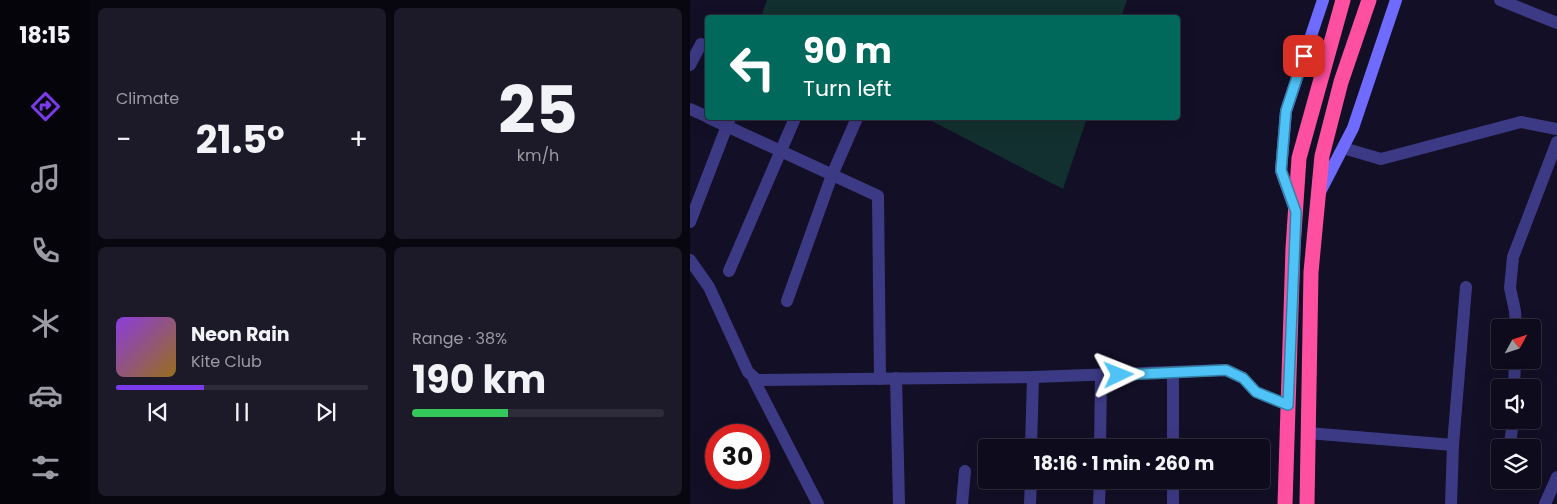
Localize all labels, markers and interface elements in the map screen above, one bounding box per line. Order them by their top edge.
text: 18:15 [19,20,71,51]
text: 90 m [803,26,892,75]
icon: left [720,35,785,100]
pin [1283,35,1325,77]
icon: arrive [1290,42,1318,70]
text: 25 [498,65,578,156]
text: Turn left [803,73,891,104]
text: Climate [116,87,179,110]
icon: directions [28,89,63,124]
text: 21.5° [196,113,285,166]
text: − [116,120,131,159]
text: + [349,120,368,159]
text: km/h [517,144,559,167]
icon: music [28,161,63,196]
icon: phone [28,233,63,268]
icon: climate [28,306,63,341]
north arrow [1491,319,1541,369]
map controls [1491,319,1541,489]
text: Neon Rain [191,321,290,348]
text: Range · 38% [412,327,507,350]
position arrow [1092,348,1144,400]
text: Kite Club [191,350,262,373]
text: 190 km [412,353,546,406]
icon: car [28,378,63,413]
button: sound [1491,379,1541,429]
icon: previous [144,398,172,426]
icon: pause [228,398,256,426]
icon: next [312,398,340,426]
speed limit sign: 30 [705,424,770,489]
button: layers [1491,439,1541,489]
icon: filters [28,450,63,485]
text: 18:16 · 1 min · 260 m [1034,450,1214,477]

